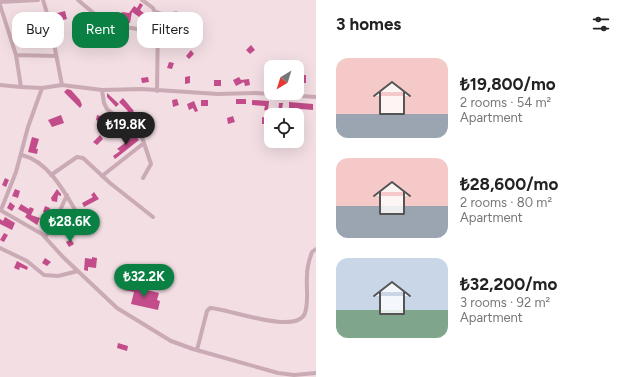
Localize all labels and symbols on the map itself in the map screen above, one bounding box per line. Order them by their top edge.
north arrow [264,60,304,100]
pin: ₺19.8K [93,112,159,146]
pin: ₺28.6K [37,209,103,243]
pin: ₺32.2K [111,264,177,298]

